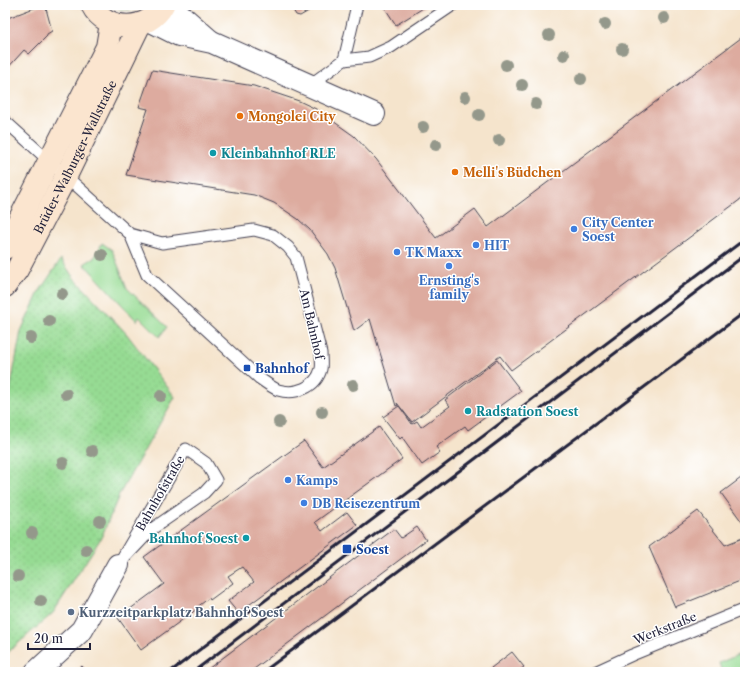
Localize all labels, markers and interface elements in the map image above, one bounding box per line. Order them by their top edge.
street label: Brüder-Walburger-Wallstraße [30,77,119,236]
place label: Mongolei City [248,109,336,124]
marker: Mongolei City [235,111,245,121]
place label: Kleinbahnhof RLE [221,146,336,161]
marker: Kleinbahnhof RLE [208,148,218,158]
place label: Melli's Büdchen [463,165,562,180]
marker: Melli's Büdchen [450,167,460,177]
place label: City Center Soest [582,215,654,244]
marker: City Center Soest [569,224,579,234]
place label: HIT [484,238,510,253]
marker: HIT [471,240,481,250]
place label: TK Maxx [405,245,462,260]
marker: TK Maxx [392,247,402,257]
marker: Ernsting's family [444,261,454,271]
place label: Ernsting's family [419,273,480,302]
street label: Am Bahnhof [296,286,328,362]
place label: Bahnhof [255,361,310,376]
marker: Bahnhof [242,363,252,373]
place label: Radstation Soest [476,404,578,419]
marker: Radstation Soest [463,406,473,416]
street label: Bahnhofstraße [132,452,188,533]
place label: Kamps [296,473,339,488]
marker: Kamps [283,475,293,485]
place label: DB Reisezentrum [312,496,420,511]
marker: DB Reisezentrum [299,498,309,508]
place label: Bahnhof Soest [149,531,238,546]
marker: Bahnhof Soest [241,533,251,543]
place label: Soest [356,542,389,557]
marker: Soest [341,543,353,555]
place label: Kurzzeitparkplatz Bahnhof Soest [79,605,284,620]
marker: Kurzzeitparkplatz Bahnhof Soest [66,607,76,617]
street label: Werkstraße [630,608,699,648]
scale bar [28,625,90,651]
text: 20 m [34,631,63,646]

